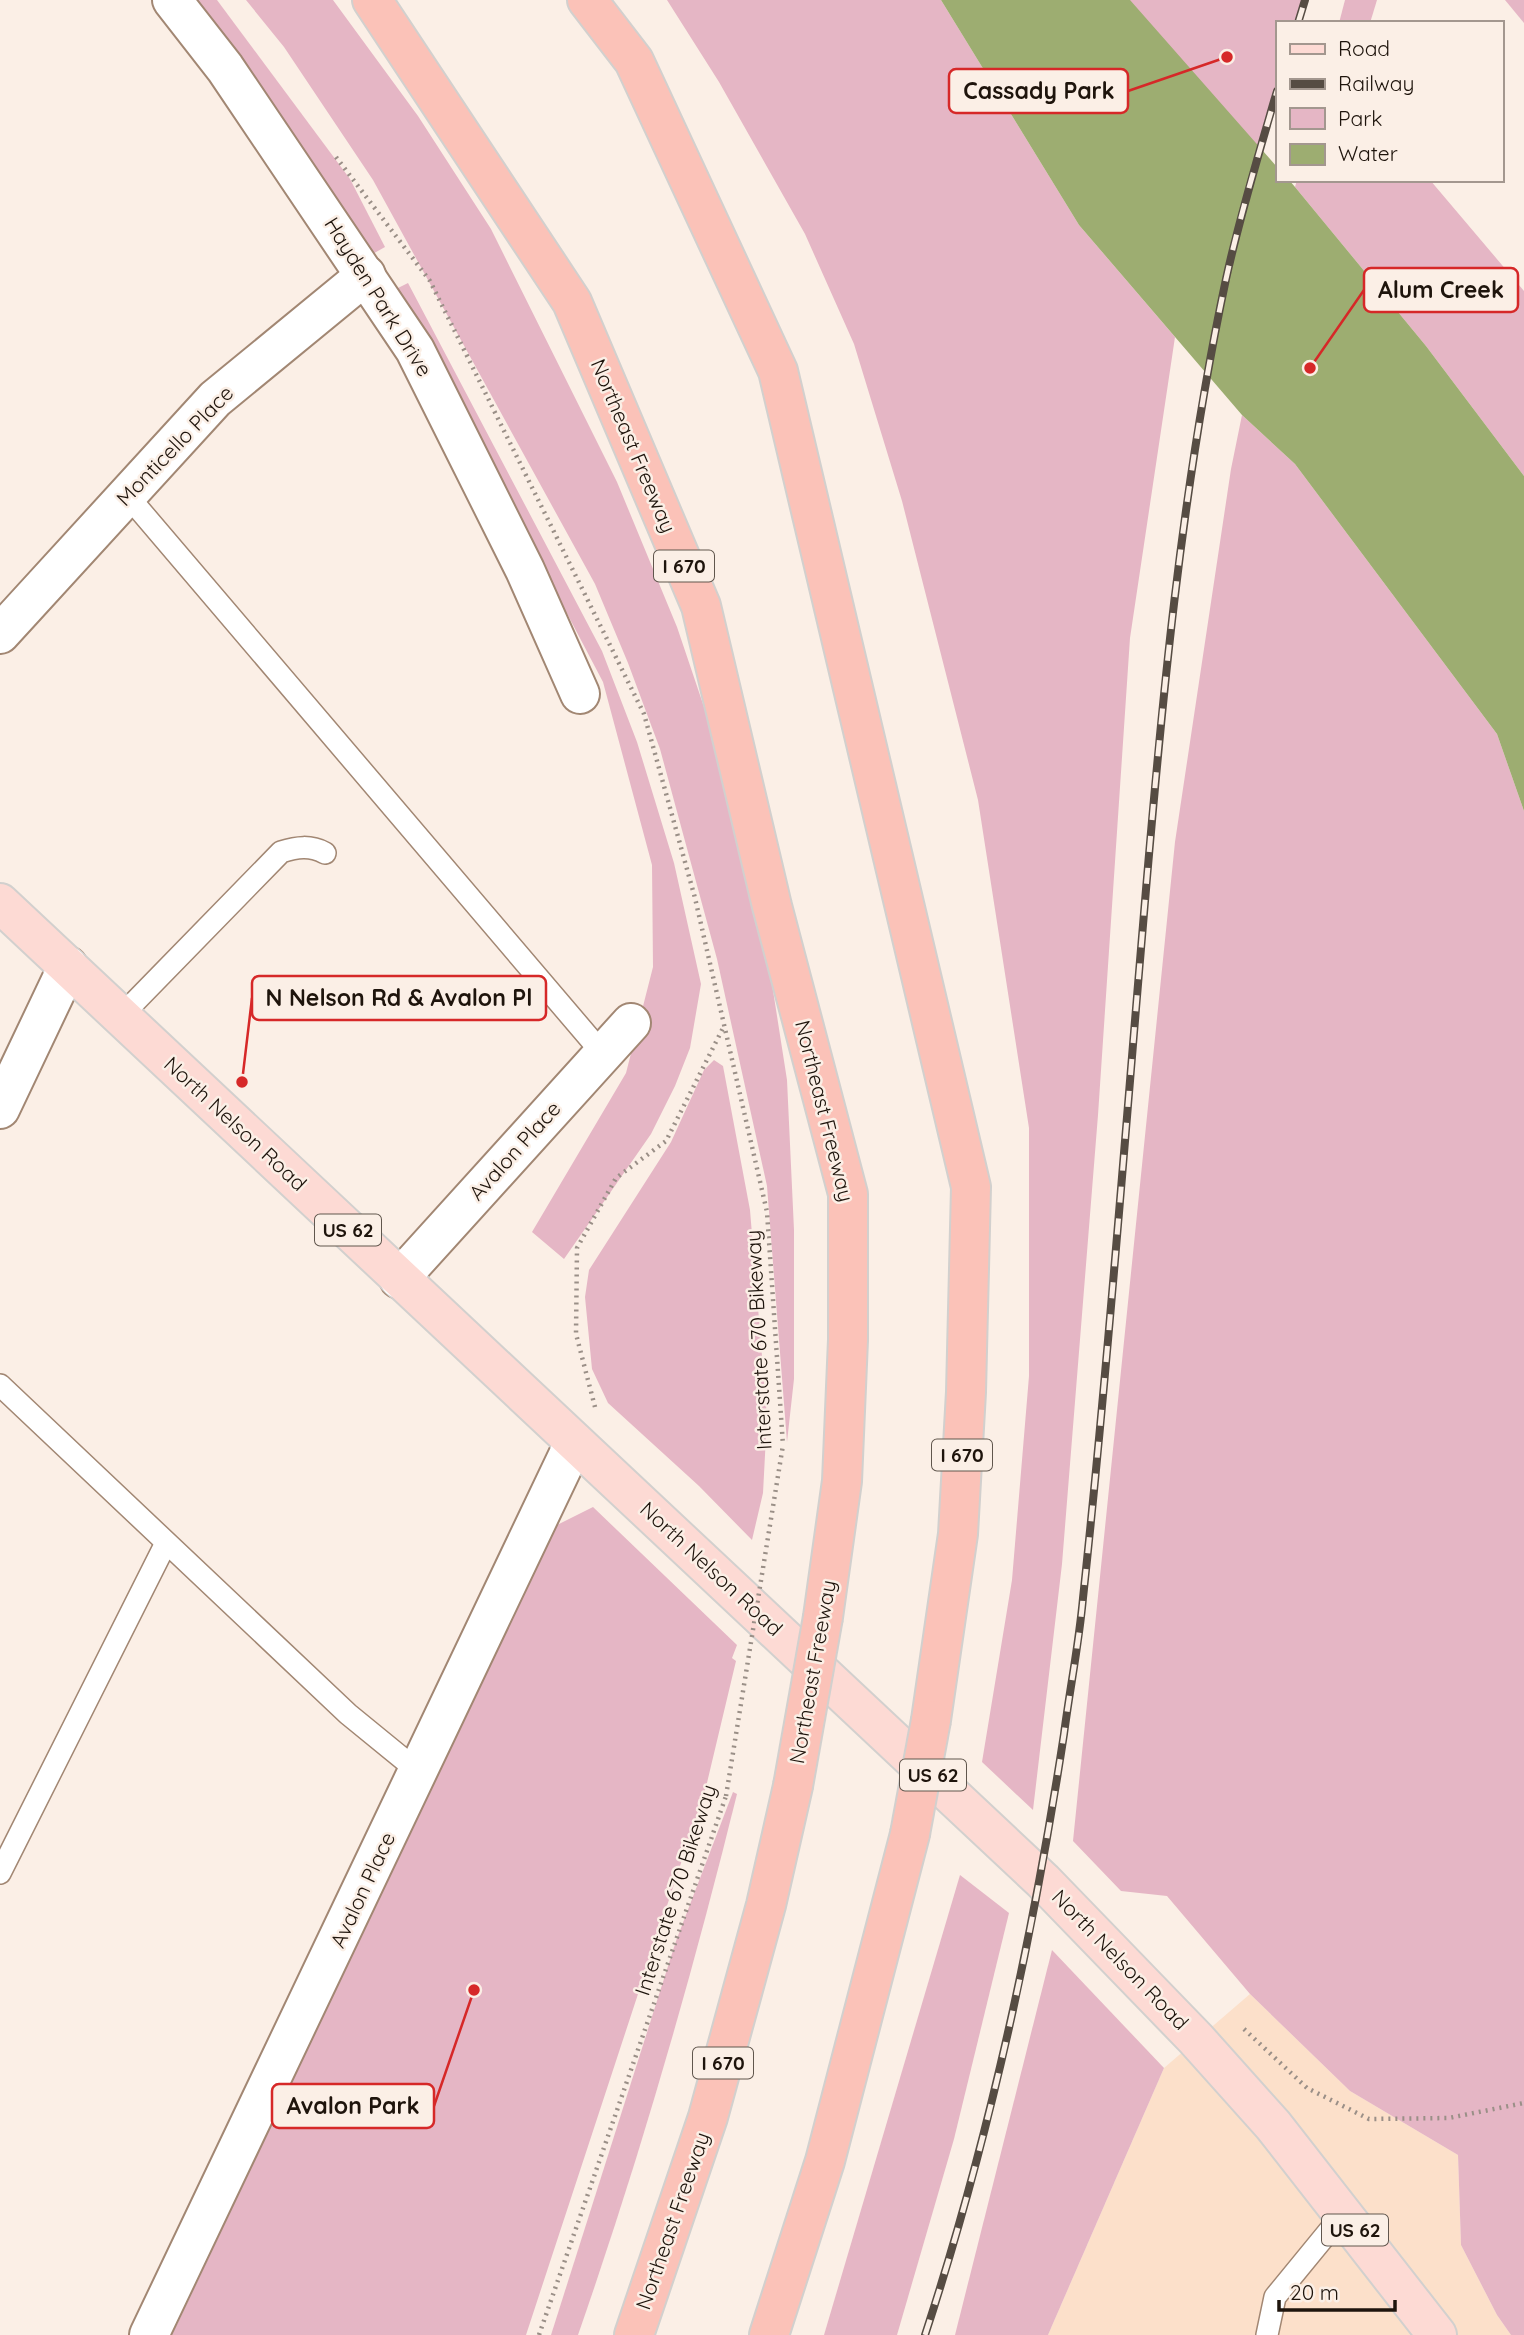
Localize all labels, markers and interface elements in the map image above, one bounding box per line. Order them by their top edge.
legend [1276,21,1503,182]
text: Road [1338,35,1390,61]
callout: Cassady Park [949,69,1128,113]
text: Railway [1338,70,1414,96]
text: Cassady Park [963,76,1115,105]
text: Park [1338,105,1382,131]
text: Water [1338,140,1398,166]
street label: Hayden Park Drive [319,212,438,381]
callout: Alum Creek [1364,268,1518,312]
text: Alum Creek [1378,275,1504,304]
street label: Northeast Freeway [586,355,682,536]
street label: Monticello Place [110,380,238,511]
road number: I 670 [654,551,714,582]
callout: N Nelson Rd & Avalon Pl [252,976,546,1020]
text: N Nelson Rd & Avalon Pl [266,983,532,1012]
street label: Northeast Freeway [790,1017,860,1204]
street label: North Nelson Road [159,1051,312,1196]
street label: Avalon Place [463,1095,566,1205]
road number: US 62 [315,1214,381,1246]
street label: Interstate 670 Bikeway [739,1229,777,1451]
road number: I 670 [932,1440,992,1470]
street label: North Nelson Road [635,1496,788,1641]
street label: Northeast Freeway [783,1578,841,1766]
road number: US 62 [900,1760,966,1791]
street label: Interstate 670 Bikeway [629,1781,721,1998]
street label: Avalon Place [324,1828,400,1952]
street label: North Nelson Road [1047,1884,1194,2035]
road number: I 670 [693,2048,753,2078]
callout: Avalon Park [272,2084,434,2128]
text: Avalon Park [286,2091,420,2120]
street label: Northeast Freeway [629,2128,715,2313]
road number: US 62 [1322,2214,1388,2246]
scale bar [1279,2268,1394,2312]
text: 20 m [1290,2279,1339,2305]

